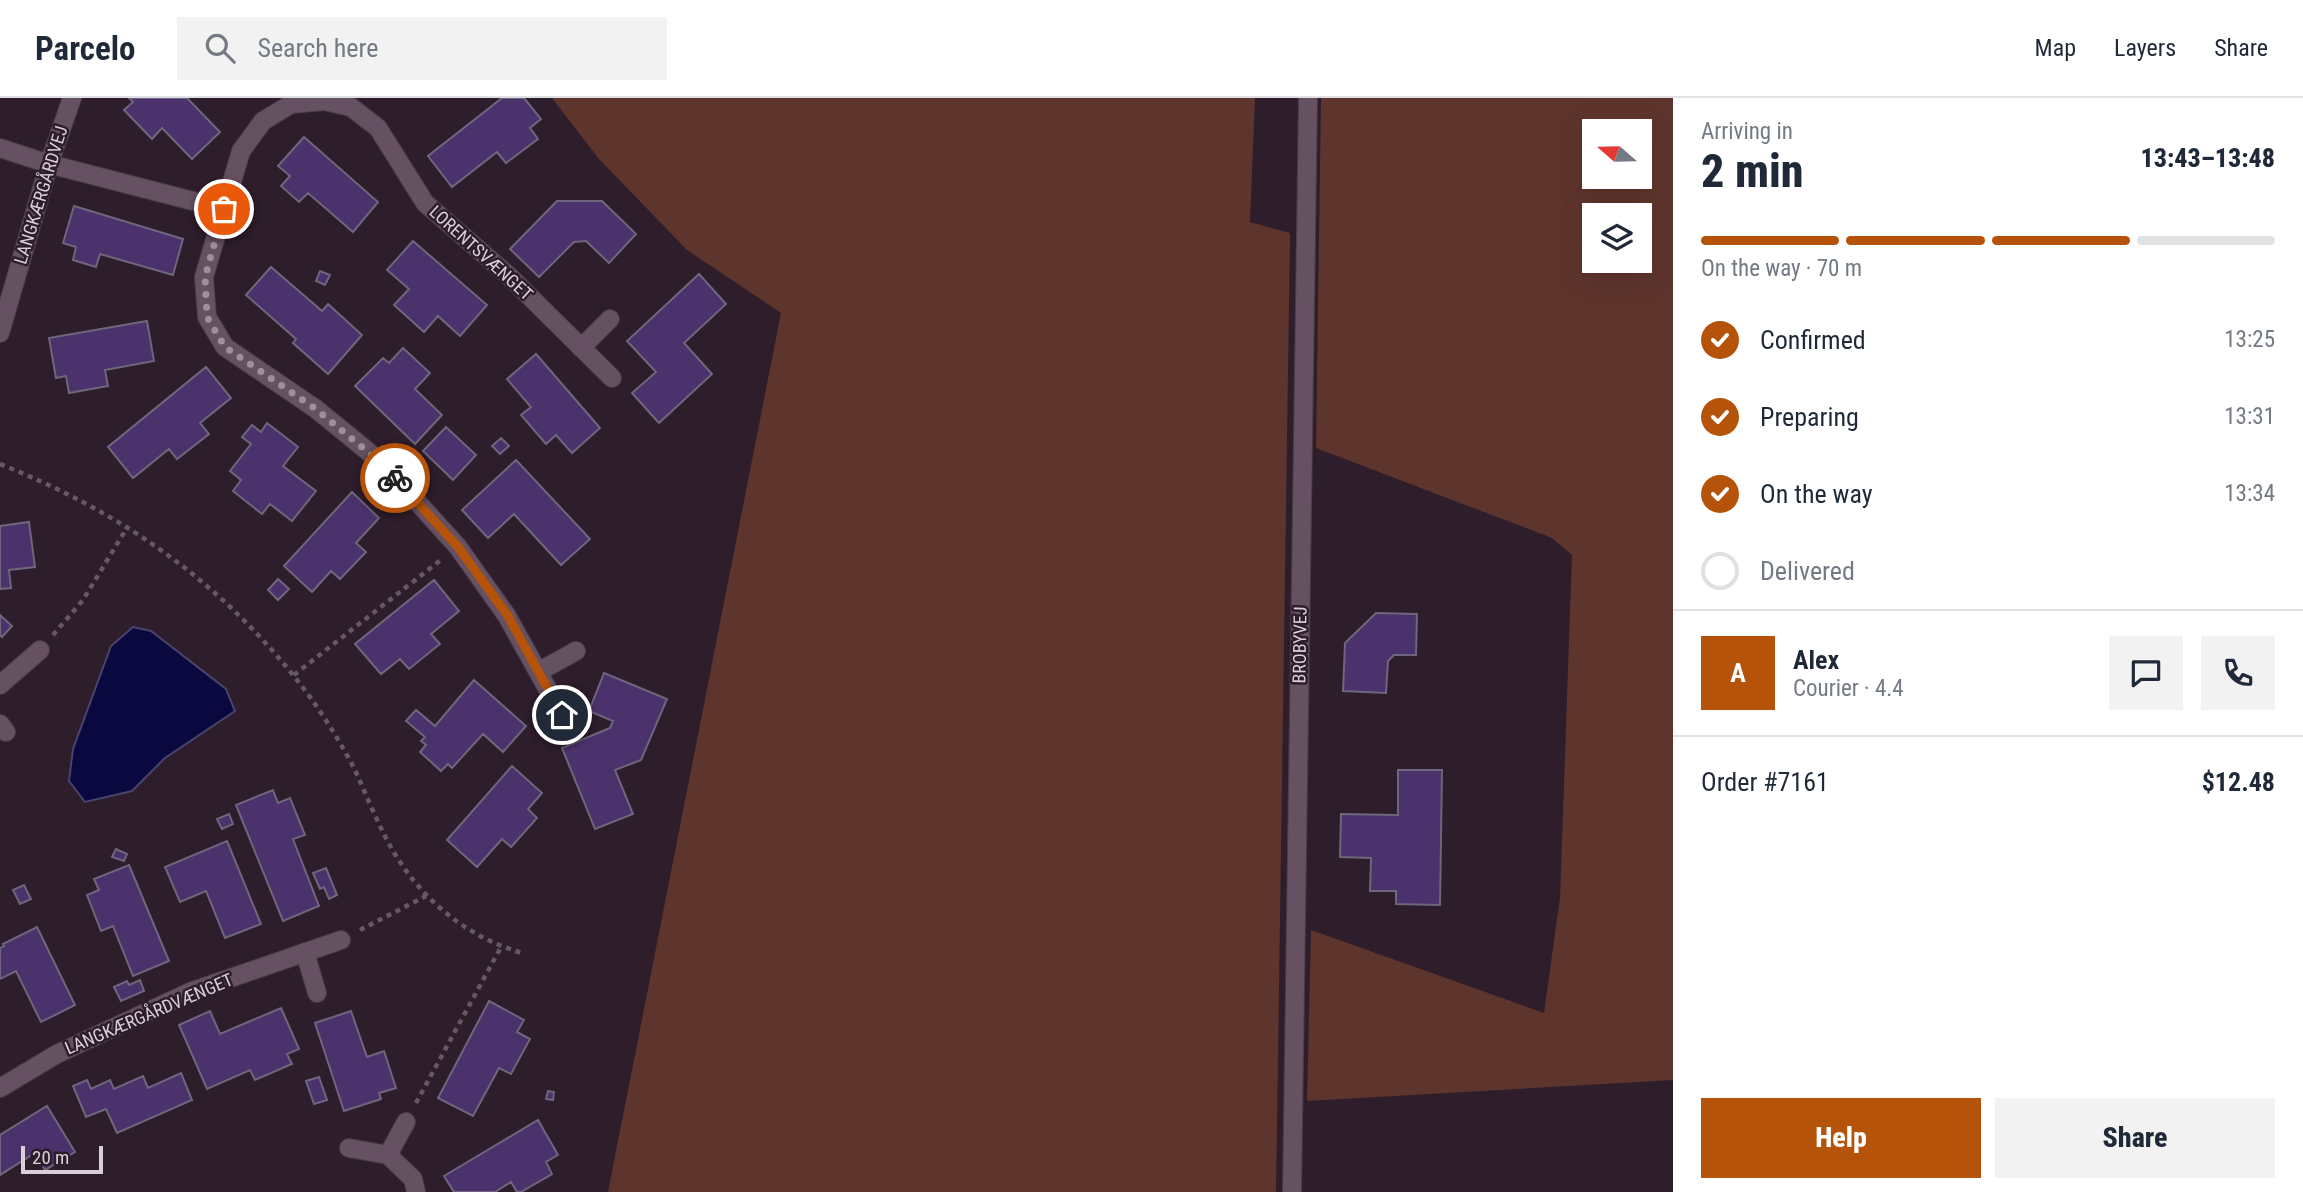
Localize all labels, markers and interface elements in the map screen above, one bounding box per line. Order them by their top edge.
search box [177,17,667,80]
text: Parcelo [35,29,135,68]
icon: search [201,29,239,67]
text: Search here [257,33,378,63]
text: Map [2035,34,2076,62]
text: Layers [2114,34,2176,62]
text: Share [2214,34,2268,62]
text: Arriving in [1701,118,1793,145]
north arrow [1582,119,1652,189]
map controls [1582,119,1652,273]
street label: LANGKÆRGÅRDVEJ [9,123,72,266]
text: 13:43–13:48 [2141,143,2275,173]
text: 2 min [1701,144,1804,198]
pin [194,179,254,239]
icon: bag [205,190,243,228]
street label: LORENTSVÆNGET [425,201,537,305]
button: layers [1582,203,1652,273]
text: On the way · 70 m [1701,255,1862,282]
icon: check [1701,321,1739,359]
text: Confirmed [1760,325,1866,355]
text: 13:25 [2224,326,2275,353]
icon: check [1701,398,1739,436]
text: Preparing [1760,402,1859,432]
text: 13:31 [2224,403,2275,430]
courier [360,443,430,513]
icon: bike [376,459,414,497]
icon: check [1701,475,1739,513]
text: On the way [1760,479,1873,509]
text: 13:34 [2224,480,2275,507]
text: Delivered [1760,556,1855,586]
street label: BROBYVEJ [1288,606,1311,684]
button: chat [2109,636,2183,710]
button: phone [2201,636,2275,710]
text: Alex [1793,645,1839,675]
text: A [1730,658,1746,688]
text: Courier · 4.4 [1793,675,1904,702]
pin [532,685,592,745]
icon: home [543,696,581,734]
text: Order #7161 [1701,767,1829,797]
text: $12.48 [2202,767,2275,797]
street label: LANGKÆRGÅRDVÆNGET [61,968,236,1058]
button: Help [1701,1098,1981,1178]
button: Share [1995,1098,2275,1178]
scale bar [21,1143,103,1175]
text: 20 m [32,1146,69,1169]

